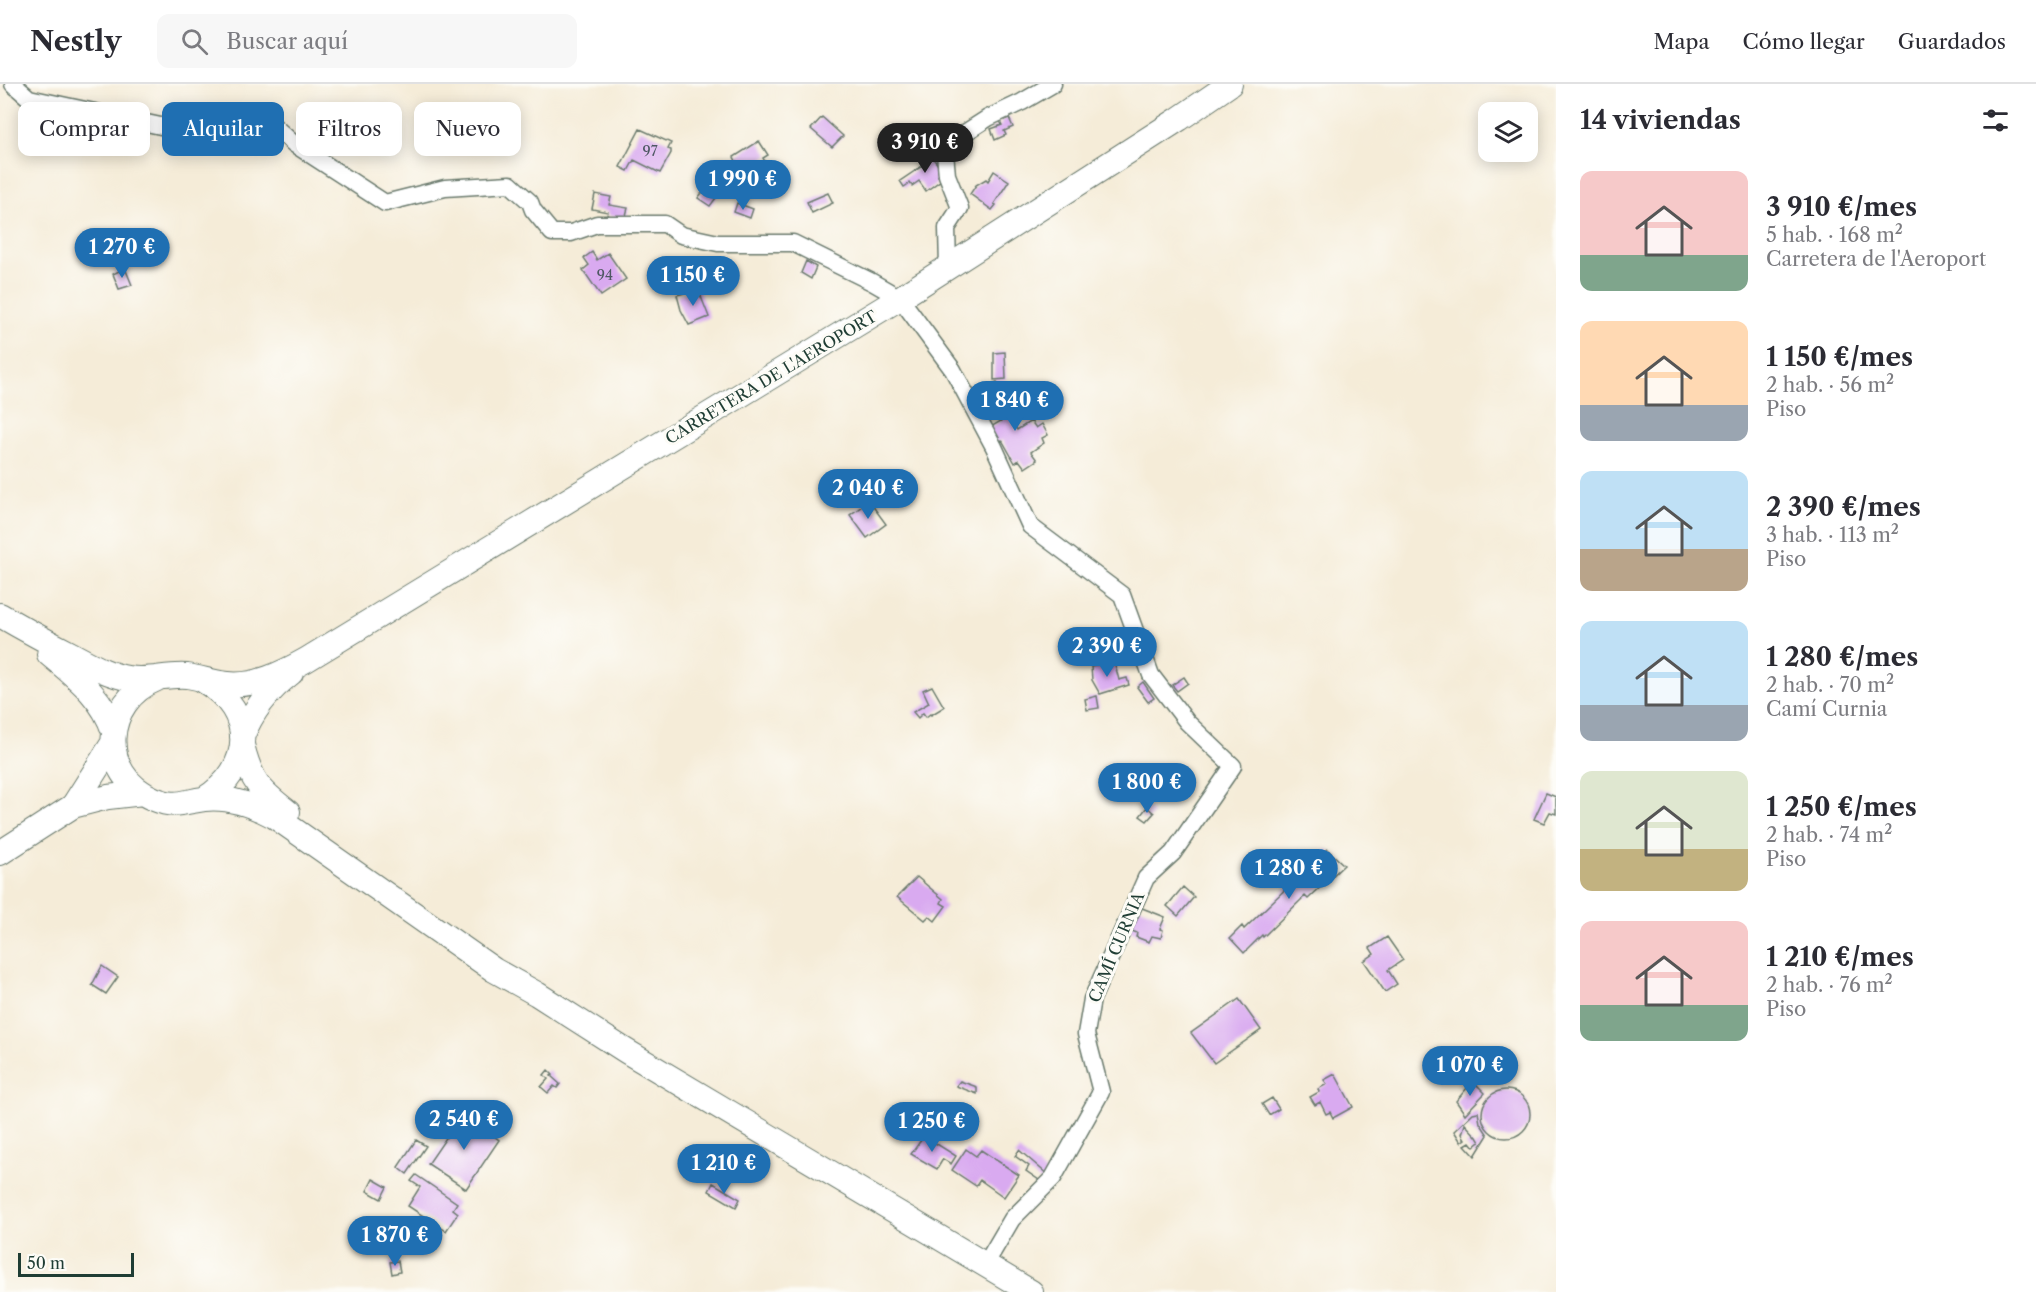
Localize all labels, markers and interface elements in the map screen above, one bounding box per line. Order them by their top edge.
search box [157,14,577,68]
text: Nestly [30,24,121,58]
icon: search [178,25,211,58]
text: Buscar aquí [226,28,348,55]
text: Mapa [1653,29,1710,54]
text: Cómo llegar [1743,29,1865,54]
text: Guardados [1898,29,2006,54]
chip: Comprar [18,102,150,156]
chip: Alquilar [162,102,284,156]
chip: Filtros [296,102,402,156]
chip: Nuevo [414,102,521,156]
map controls [1478,102,1538,162]
button: layers [1478,102,1538,162]
text: 14 viviendas [1580,104,1741,136]
icon: filters [1979,104,2012,137]
pin: 3 910 € [870,123,980,174]
text: 3 910 € [891,130,959,154]
house number: 97 [642,142,658,160]
pin: 1 990 € [688,160,798,211]
text: 1 990 € [709,167,777,191]
text: 3 910 €/mes [1766,191,1917,223]
icon: home [1628,195,1700,267]
text: 5 hab. · 168 m² [1766,223,1903,247]
pin: 1 270 € [67,228,177,279]
text: 1 270 € [89,235,155,259]
text: Carretera de l'Aeroport [1766,247,1986,271]
pin: 1 150 € [638,256,748,307]
text: 1 150 € [661,263,725,287]
house number: 94 [597,266,613,284]
street label: CARRETERA DE L'AEROPORT [662,306,880,448]
text: 1 150 €/mes [1766,341,1913,373]
icon: home [1628,345,1700,417]
text: 2 hab. · 56 m² [1766,373,1894,397]
pin: 1 840 € [960,381,1070,432]
text: 1 840 € [981,388,1049,412]
text: Piso [1766,397,1806,421]
pin: 2 040 € [813,469,923,520]
text: 2 040 € [832,476,904,500]
text: 2 390 €/mes [1766,491,1921,523]
icon: home [1628,495,1700,567]
text: 3 hab. · 113 m² [1766,523,1899,547]
text: Piso [1766,547,1806,571]
pin: 2 390 € [1052,627,1162,678]
text: 2 390 € [1072,634,1142,658]
text: 1 280 €/mes [1766,641,1918,673]
icon: home [1628,645,1700,717]
text: 2 hab. · 70 m² [1766,673,1894,697]
text: Camí Curnia [1766,697,1887,721]
pin: 1 800 € [1092,763,1202,814]
text: 1 800 € [1112,770,1182,794]
text: 1 250 €/mes [1766,791,1917,823]
icon: home [1628,795,1700,867]
text: 2 hab. · 74 m² [1766,823,1892,847]
text: Piso [1766,847,1806,871]
pin: 1 280 € [1234,849,1344,900]
text: 1 280 € [1255,856,1323,880]
street label: CAMÍ CURNIA [1084,888,1149,1005]
text: 1 210 €/mes [1766,941,1914,973]
icon: home [1628,945,1700,1017]
text: 2 hab. · 76 m² [1766,973,1893,997]
text: Piso [1766,997,1806,1021]
pin: 1 070 € [1415,1046,1525,1097]
text: 1 070 € [1436,1053,1504,1077]
pin: 2 540 € [409,1100,519,1151]
pin: 1 250 € [877,1102,987,1153]
text: 2 540 € [429,1107,499,1131]
text: 1 250 € [898,1109,966,1133]
pin: 1 210 € [669,1144,779,1195]
text: 1 210 € [691,1151,757,1175]
pin: 1 870 € [340,1216,450,1267]
text: 1 870 € [361,1223,429,1247]
scale bar [18,1250,134,1278]
text: 50 m [27,1253,65,1273]

